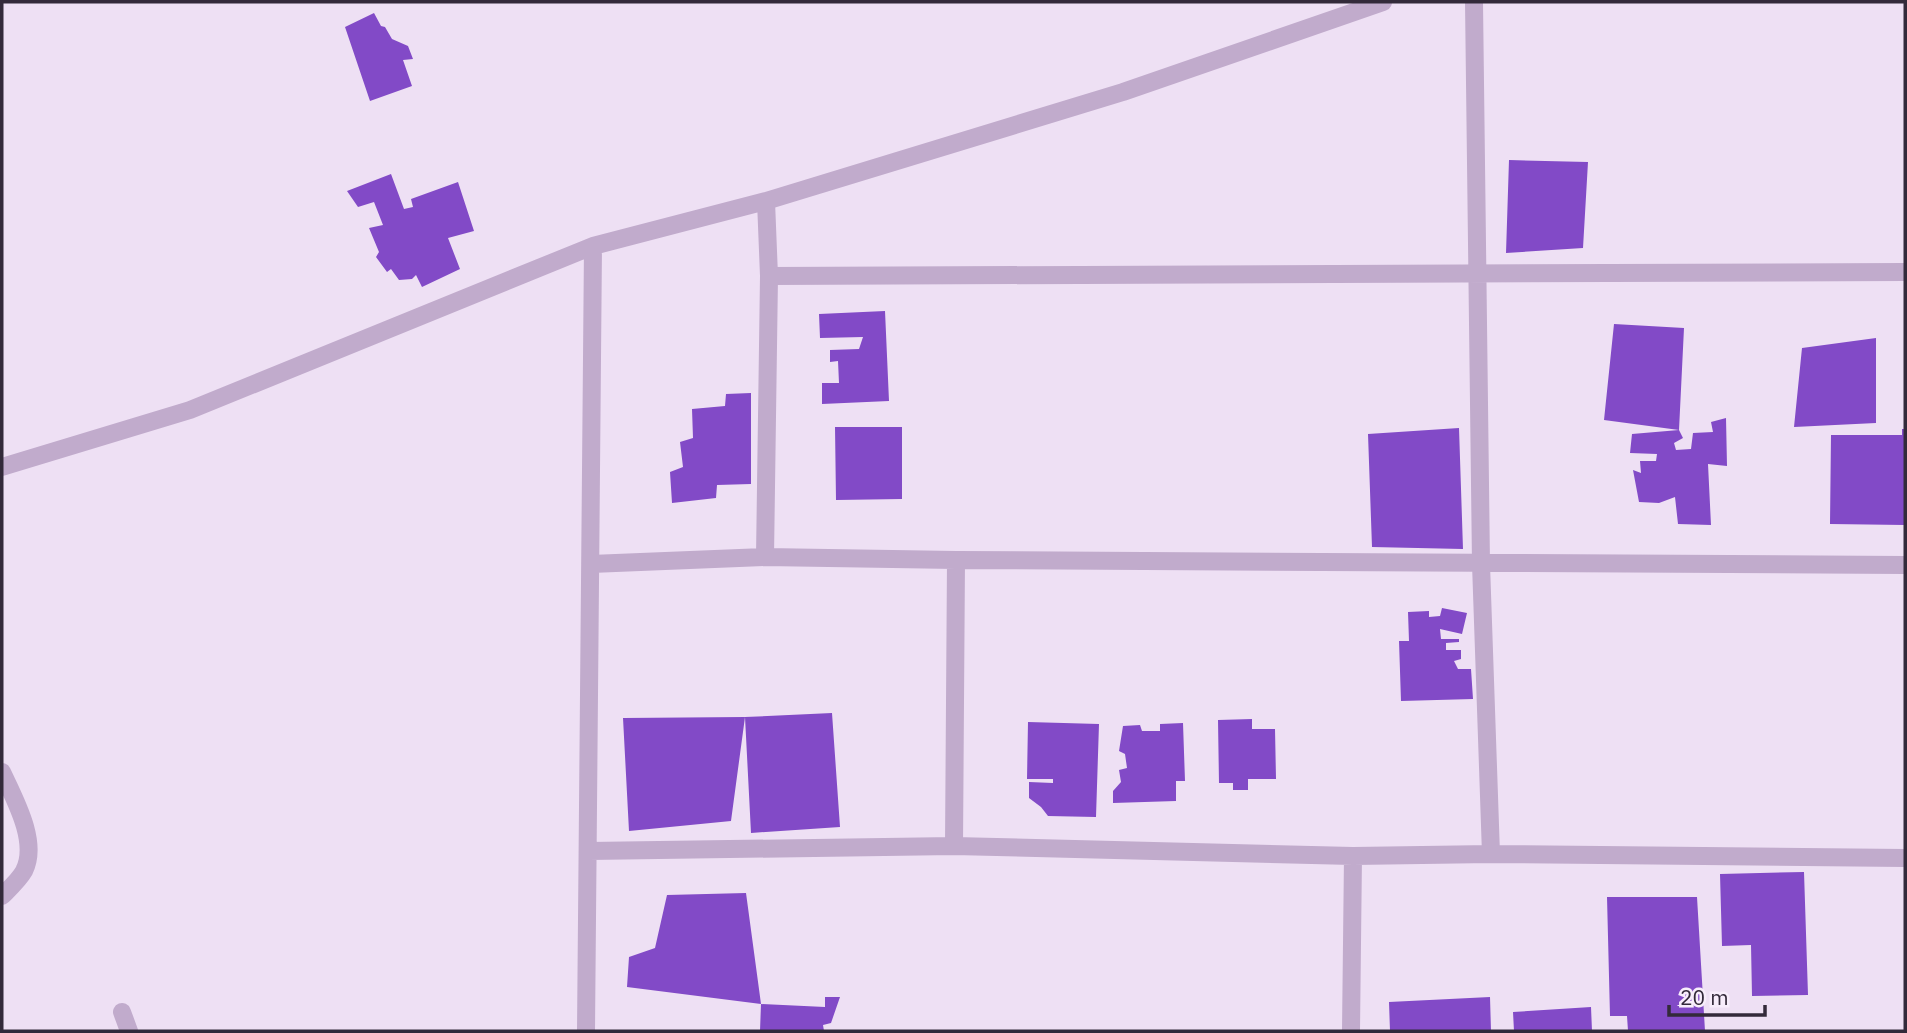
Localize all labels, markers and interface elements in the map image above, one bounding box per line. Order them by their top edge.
scale bar [1669,974,1765,1018]
text: 20 m [1680,983,1729,1011]

